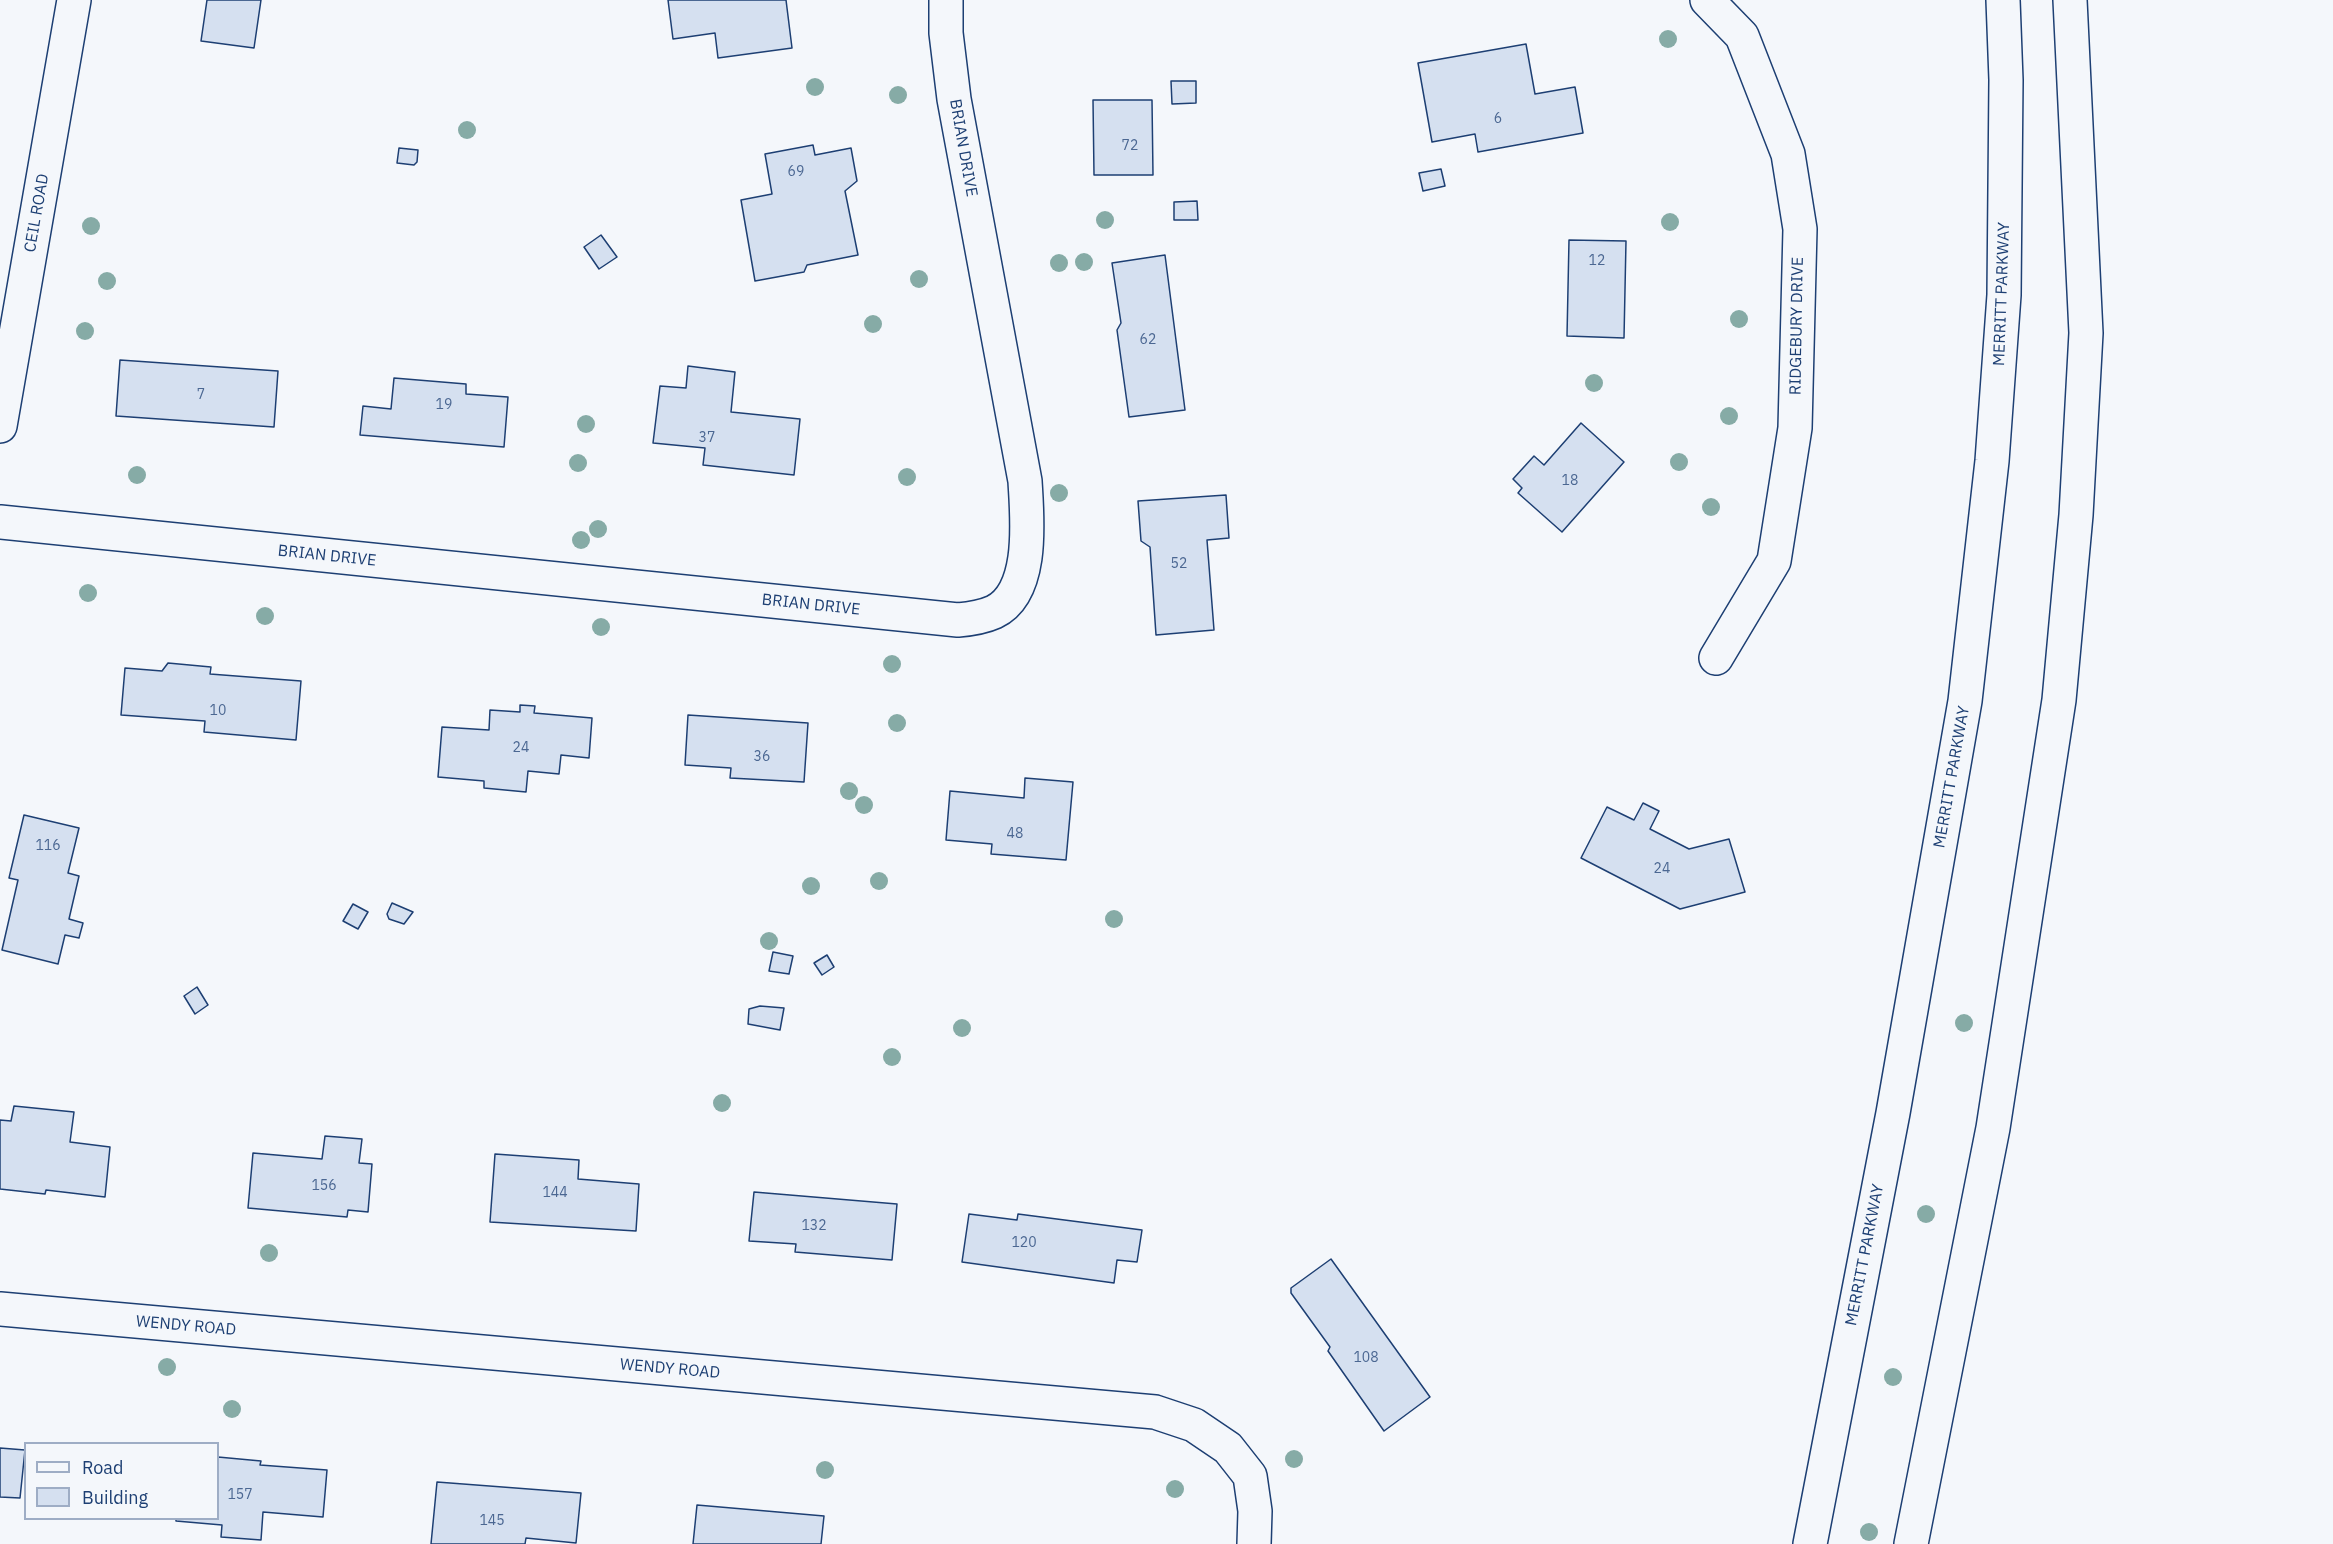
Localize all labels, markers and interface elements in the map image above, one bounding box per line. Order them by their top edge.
street label: BRIAN DRIVE [945,98,981,198]
house number: 6 [1494,111,1502,127]
house number: 72 [1122,138,1138,154]
house number: 69 [788,164,804,180]
street label: CEIL ROAD [21,172,53,254]
street label: MERRITT PARKWAY [1990,222,2014,366]
house number: 12 [1589,253,1605,269]
street label: RIDGEBURY DRIVE [1786,257,1808,395]
house number: 62 [1140,332,1156,348]
house number: 7 [197,387,205,403]
house number: 19 [436,397,452,413]
house number: 37 [699,430,715,446]
house number: 18 [1562,473,1578,489]
street label: BRIAN DRIVE [277,541,377,571]
house number: 52 [1171,556,1187,572]
street label: BRIAN DRIVE [761,590,861,620]
house number: 10 [210,703,226,719]
street label: MERRITT PARKWAY [1930,704,1974,850]
house number: 24 [513,740,529,756]
house number: 36 [754,749,770,765]
house number: 48 [1007,826,1023,842]
house number: 116 [35,838,61,854]
house number: 24 [1654,861,1670,877]
house number: 156 [311,1178,337,1194]
street label: MERRITT PARKWAY [1842,1182,1888,1328]
house number: 144 [542,1185,568,1201]
house number: 132 [801,1218,827,1234]
house number: 120 [1011,1235,1037,1251]
street label: WENDY ROAD [135,1312,237,1340]
house number: 108 [1353,1350,1379,1366]
street label: WENDY ROAD [619,1355,721,1383]
legend [24,1442,219,1520]
text: Road [82,1456,123,1479]
text: Building [82,1486,148,1509]
house number: 157 [227,1487,253,1503]
house number: 145 [479,1513,505,1529]

